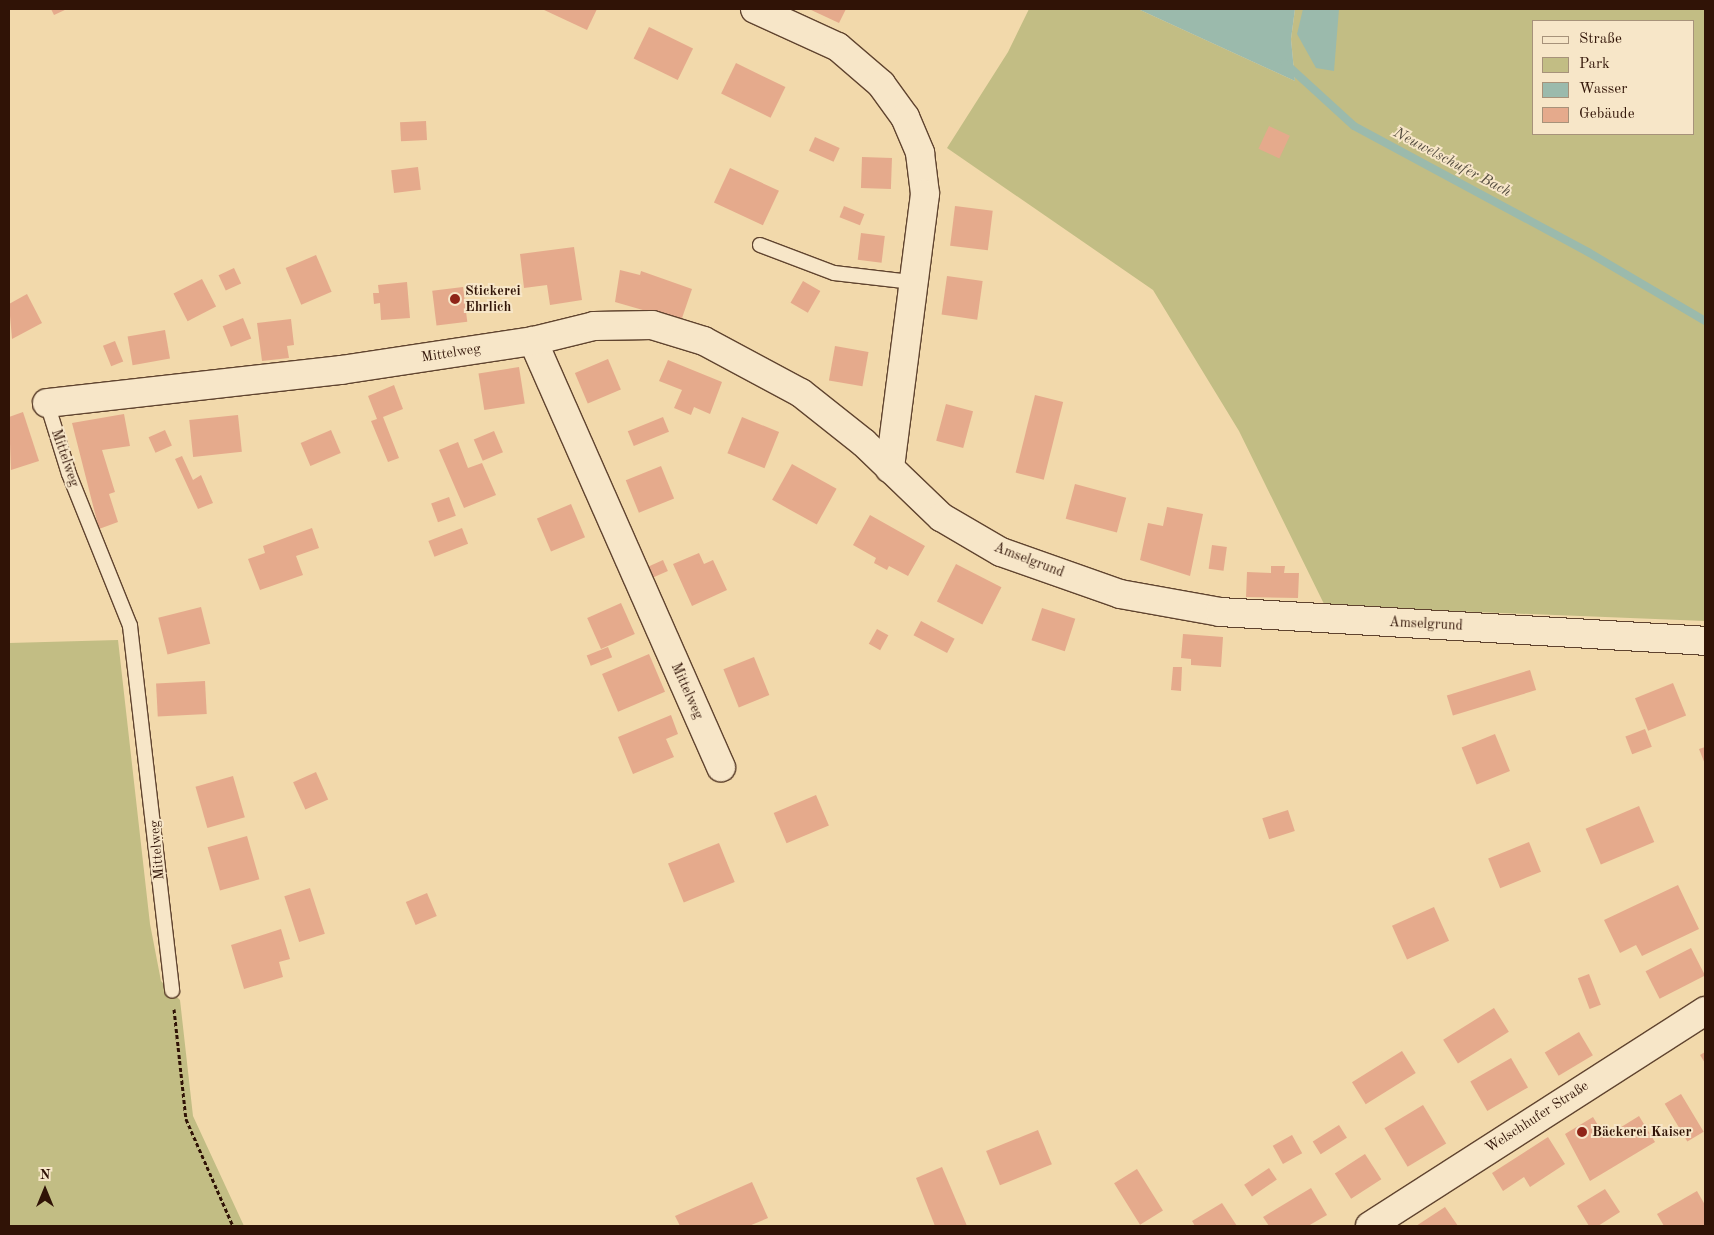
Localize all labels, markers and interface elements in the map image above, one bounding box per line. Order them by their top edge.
legend [1532,20,1694,135]
text: Straße [1579,32,1622,47]
text: Park [1579,57,1610,72]
text: Wasser [1579,82,1627,97]
text: Gebäude [1579,107,1635,122]
water label: Neuwelschufer Bach [1390,124,1514,202]
place label: Stickerei Ehrlich [465,283,521,316]
marker: Stickerei Ehrlich [449,293,461,305]
street label: Mittelweg [420,340,482,366]
street label: Mittelweg [47,427,83,489]
street label: Amselgrund [992,539,1066,581]
street label: Amselgrund [1389,614,1463,634]
street label: Mittelweg [667,660,707,722]
street label: Mittelweg [146,820,168,880]
street label: Welschhufer Straße [1482,1077,1592,1157]
place label: Bäckerei Kaiser [1592,1124,1692,1140]
marker: Bäckerei Kaiser [1576,1126,1588,1138]
north arrow [20,1165,70,1215]
text: N [40,1168,50,1182]

